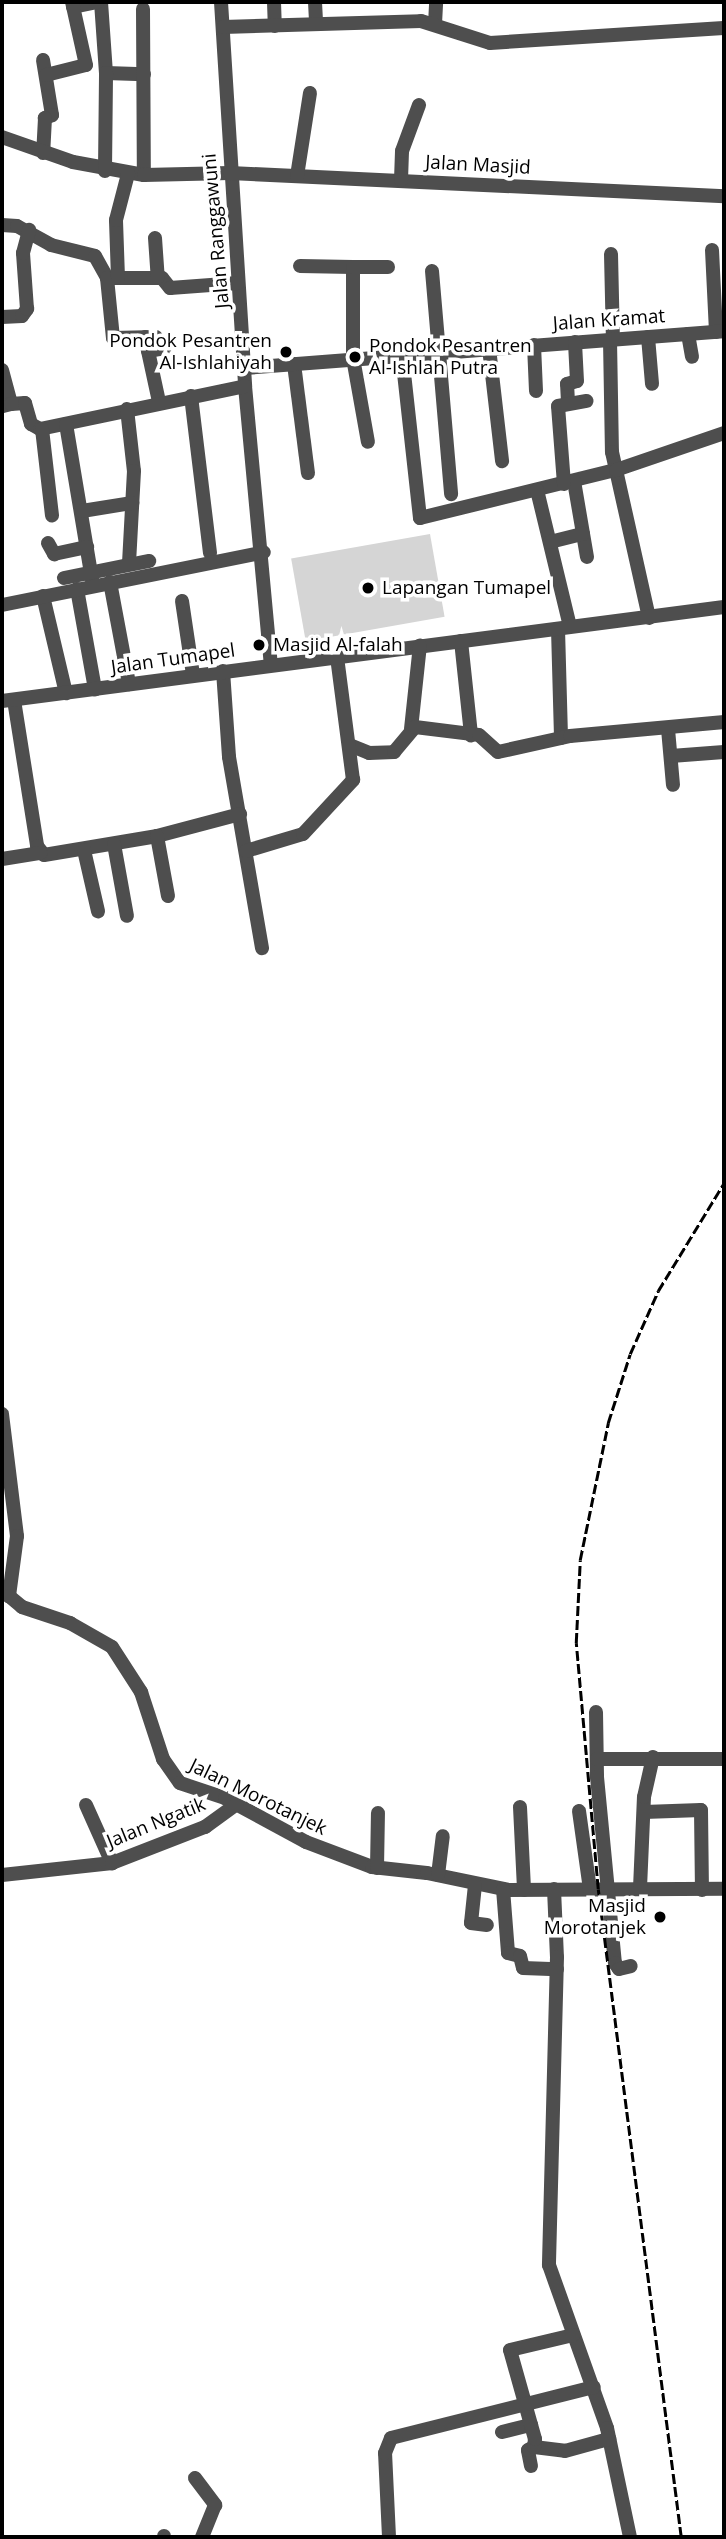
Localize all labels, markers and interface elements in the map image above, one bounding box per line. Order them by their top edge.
street label: Jalan Masjid [425,151,531,179]
street label: Jalan Ranggawuni [198,153,234,309]
street label: Jalan Kramat [552,305,666,335]
place label: Pondok Pesantren Al-Ishlahiyah [109,330,272,374]
place label: Pondok Pesantren Al-Ishlah Putra [369,335,532,379]
marker: Pondok Pesantren Al-Ishlahiyah [278,344,294,360]
marker: Pondok Pesantren Al-Ishlah Putra [347,349,363,365]
place label: Lapangan Tumapel [382,577,551,599]
marker: Lapangan Tumapel [360,580,376,596]
place label: Masjid Al-falah [273,634,403,656]
marker: Masjid Al-falah [251,637,267,653]
street label: Jalan Tumapel [110,639,236,679]
street label: Jalan Morotanjek [186,1754,330,1840]
street label: Jalan Ngatik [103,1793,209,1853]
place label: Masjid Morotanjek [544,1895,646,1939]
marker: Masjid Morotanjek [652,1909,668,1925]

